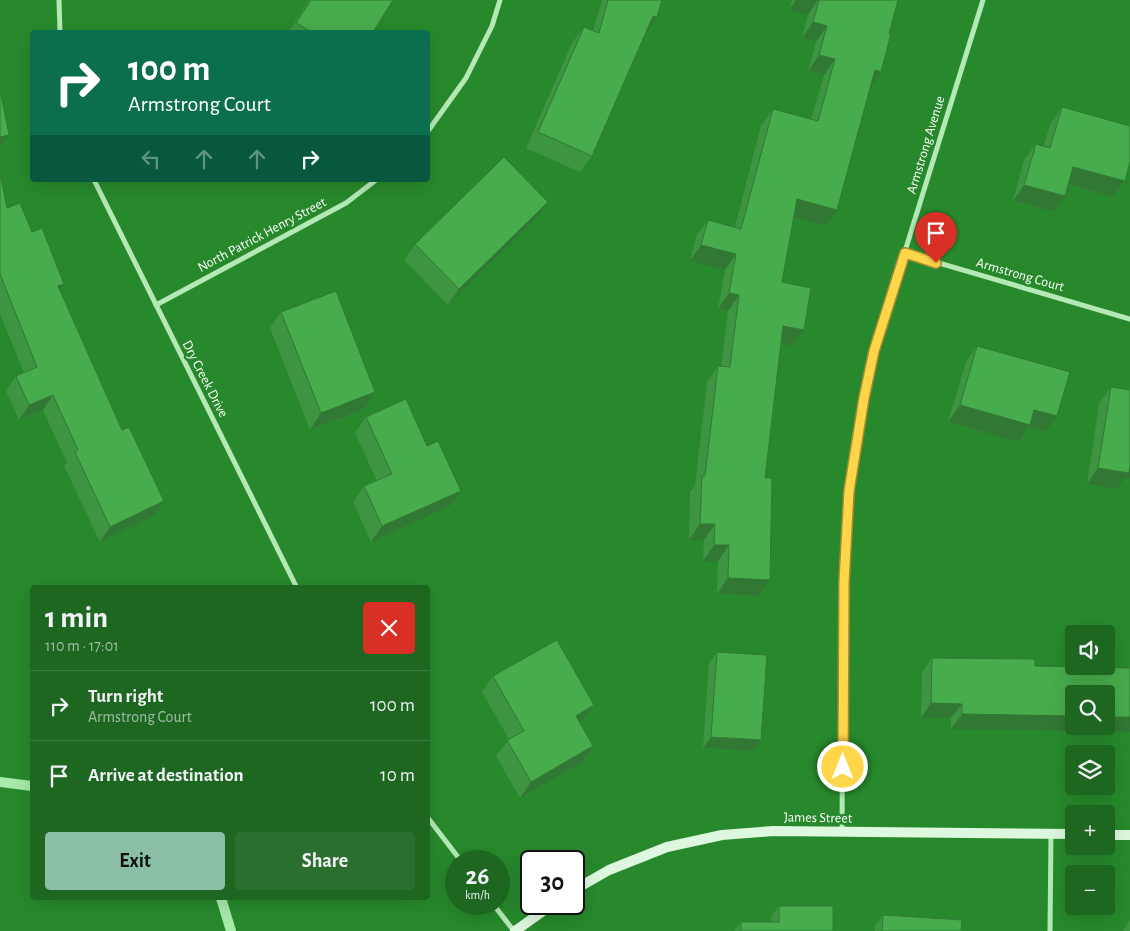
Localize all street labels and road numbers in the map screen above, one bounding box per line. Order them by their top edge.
street label: Armstrong Avenue [904,94,948,196]
street label: North Patrick Henry Street [195,195,329,275]
street label: Armstrong Court [974,256,1066,294]
street label: Dry Creek Drive [180,338,230,420]
street label: James Street [784,810,853,826]

